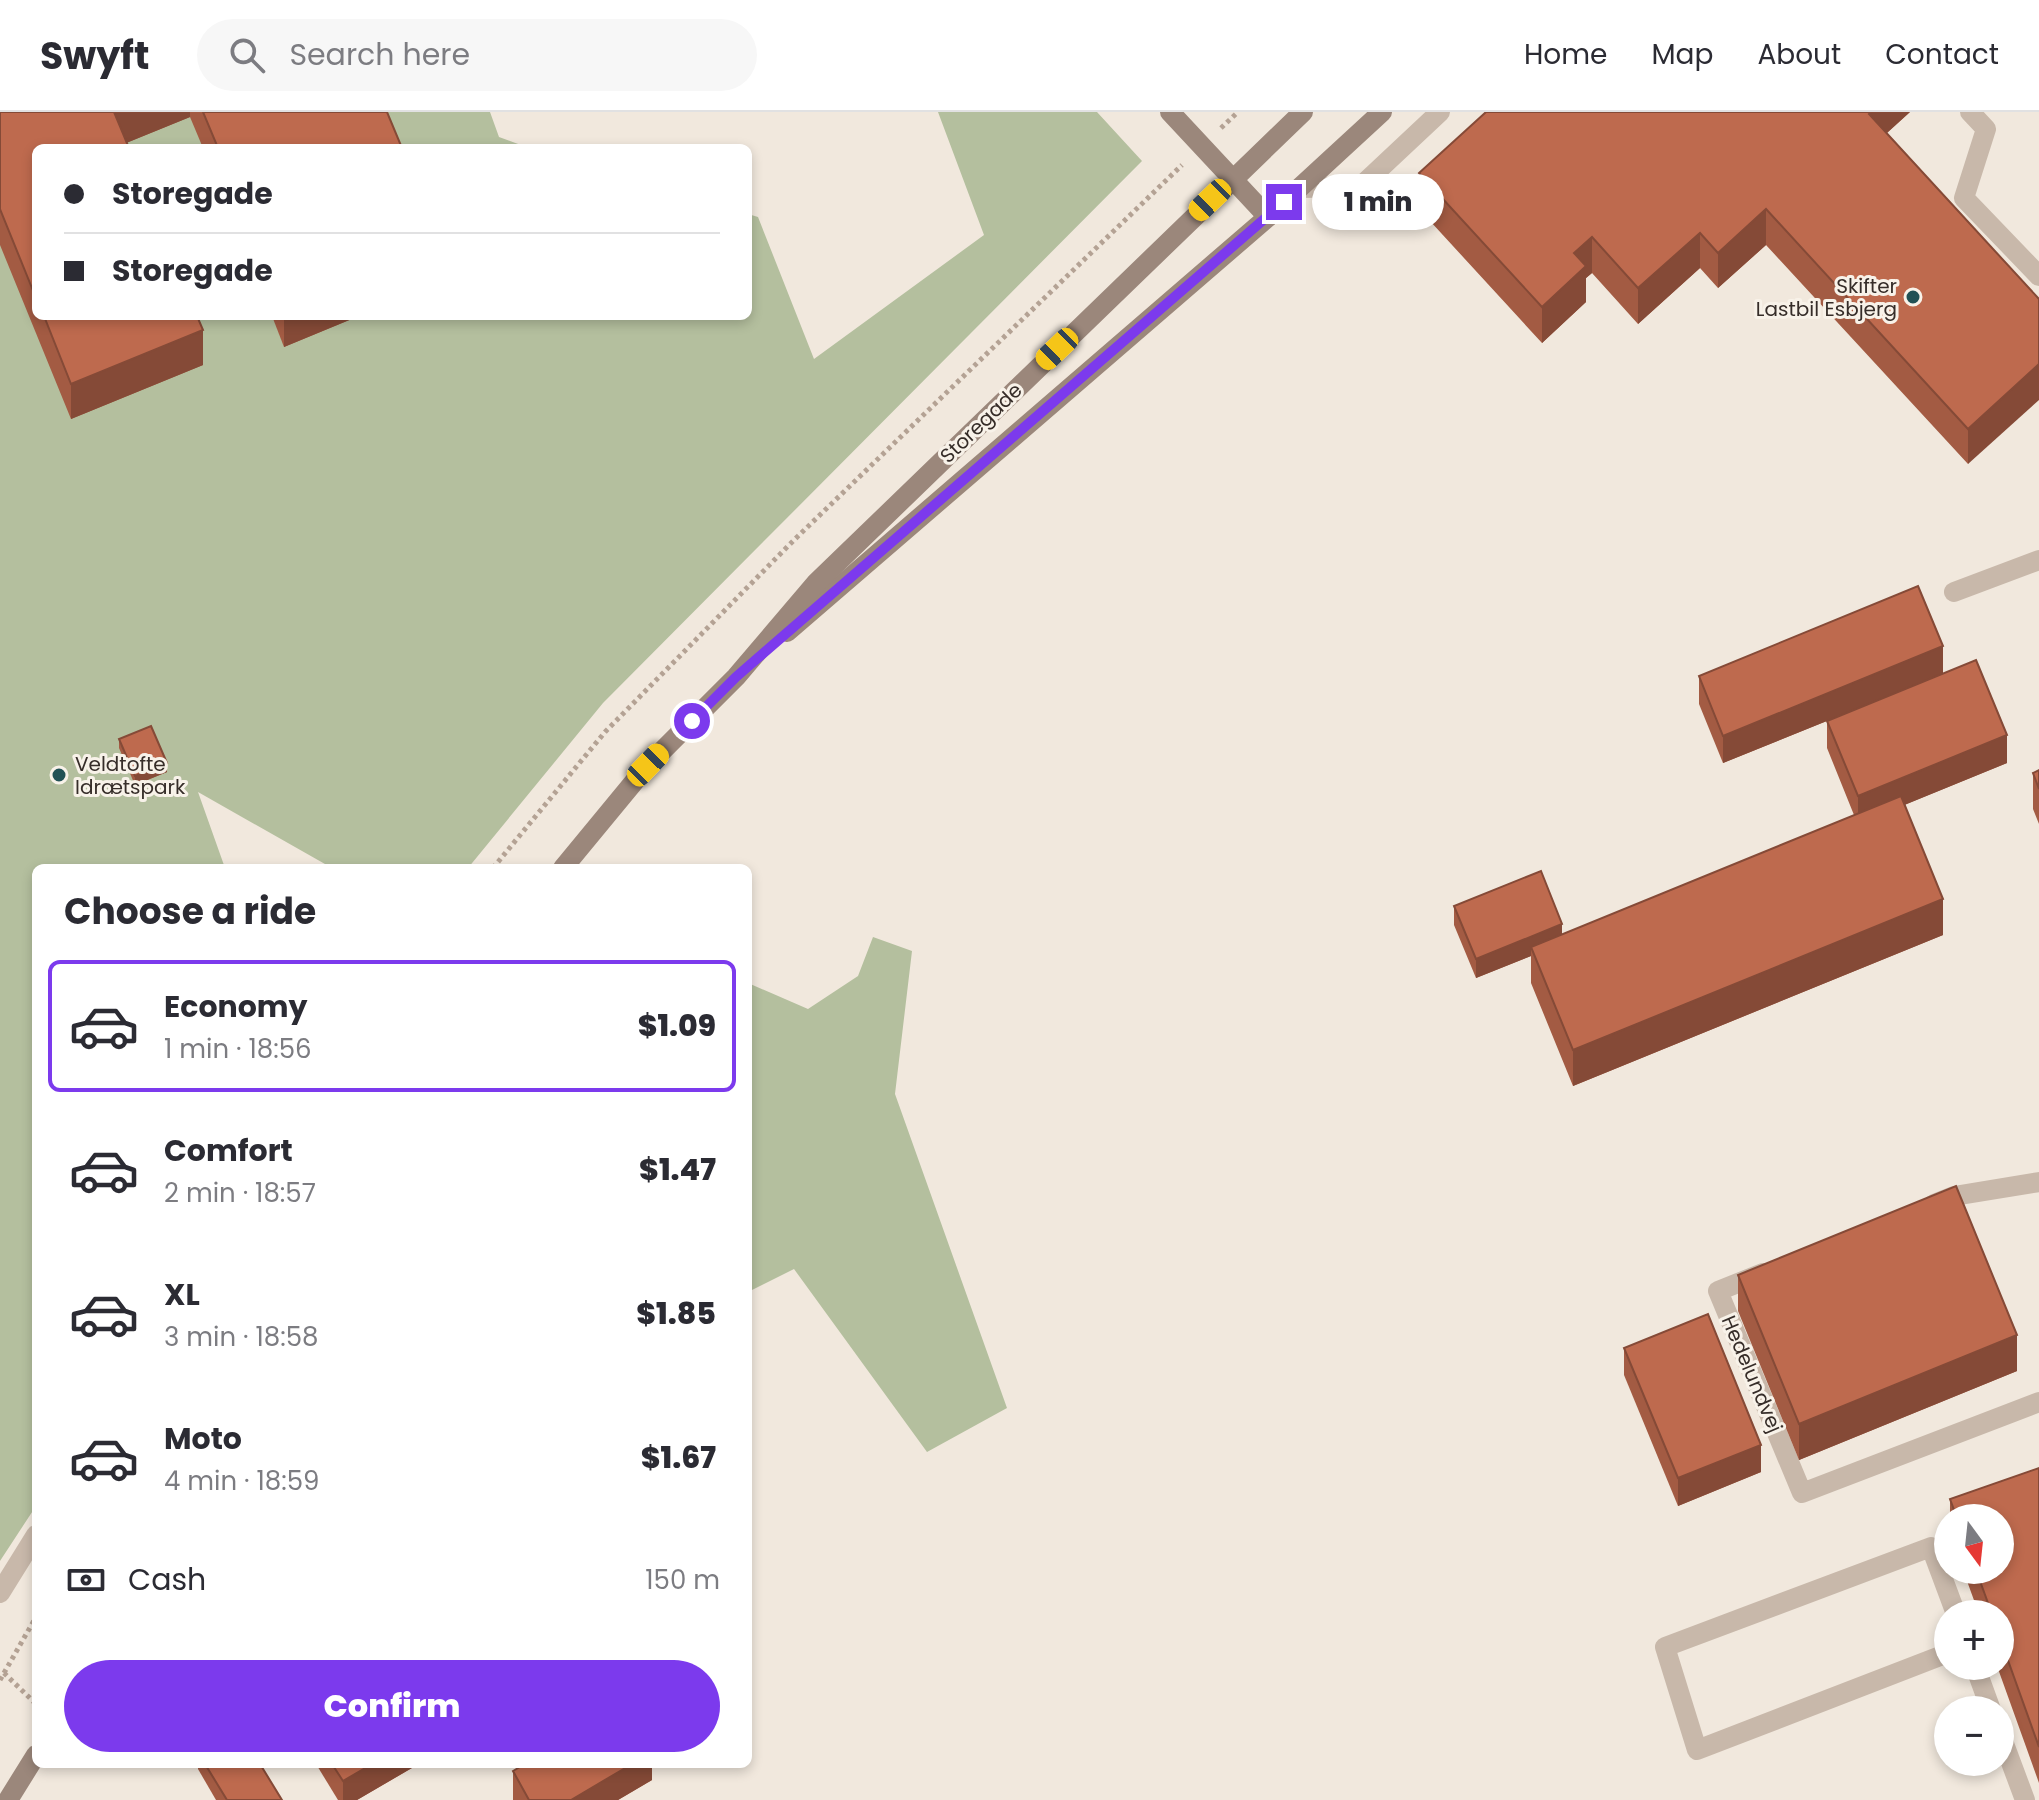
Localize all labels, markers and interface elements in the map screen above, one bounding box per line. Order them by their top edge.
search box [197,19,757,91]
text: Swyft [40,29,149,82]
icon: search [225,33,269,77]
text: Search here [289,33,470,76]
text: Home [1524,35,1607,74]
text: Map [1651,35,1713,74]
text: About [1757,35,1841,74]
text: Contact [1885,35,1999,74]
text: Storegade [112,172,273,215]
callout: 1 min [1312,174,1444,230]
car [1184,175,1236,225]
route end [1266,184,1302,220]
text: 1 min [1344,184,1412,220]
text: Storegade [112,249,273,292]
place label: Skifter Lastbil Esbjerg [1756,272,1897,323]
marker: Skifter Lastbil Esbjerg [1904,288,1922,306]
car [1031,324,1083,374]
street label: Storegade [934,377,1028,469]
route start [674,703,710,739]
car [623,739,673,791]
place label: Veldtofte Idrætspark [75,750,186,801]
marker: Veldtofte Idrætspark [50,766,68,784]
text: Choose a ride [64,886,316,937]
text: Economy [164,985,308,1028]
icon: car [68,990,140,1062]
text: $1.09 [638,1004,716,1047]
text: 1 min · 18:56 [164,1031,312,1067]
text: Comfort [164,1129,293,1172]
icon: car [68,1134,140,1206]
text: $1.47 [639,1148,716,1191]
text: 2 min · 18:57 [164,1175,316,1211]
text: XL [164,1273,200,1316]
icon: car [68,1278,140,1350]
text: $1.85 [636,1292,716,1335]
street label: Hedelundvej [1715,1311,1789,1437]
text: 3 min · 18:58 [164,1319,318,1355]
text: Moto [164,1417,242,1460]
icon: car [68,1422,140,1494]
text: $1.67 [641,1436,716,1479]
text: 4 min · 18:59 [164,1463,319,1499]
north arrow [1934,1504,2014,1584]
map controls [1934,1504,2014,1776]
icon: cash [64,1558,108,1602]
text: Cash [128,1558,206,1601]
text: 150 m [645,1562,720,1598]
button: + [1934,1600,2014,1680]
button: Confirm [64,1660,720,1752]
button: − [1934,1696,2014,1776]

